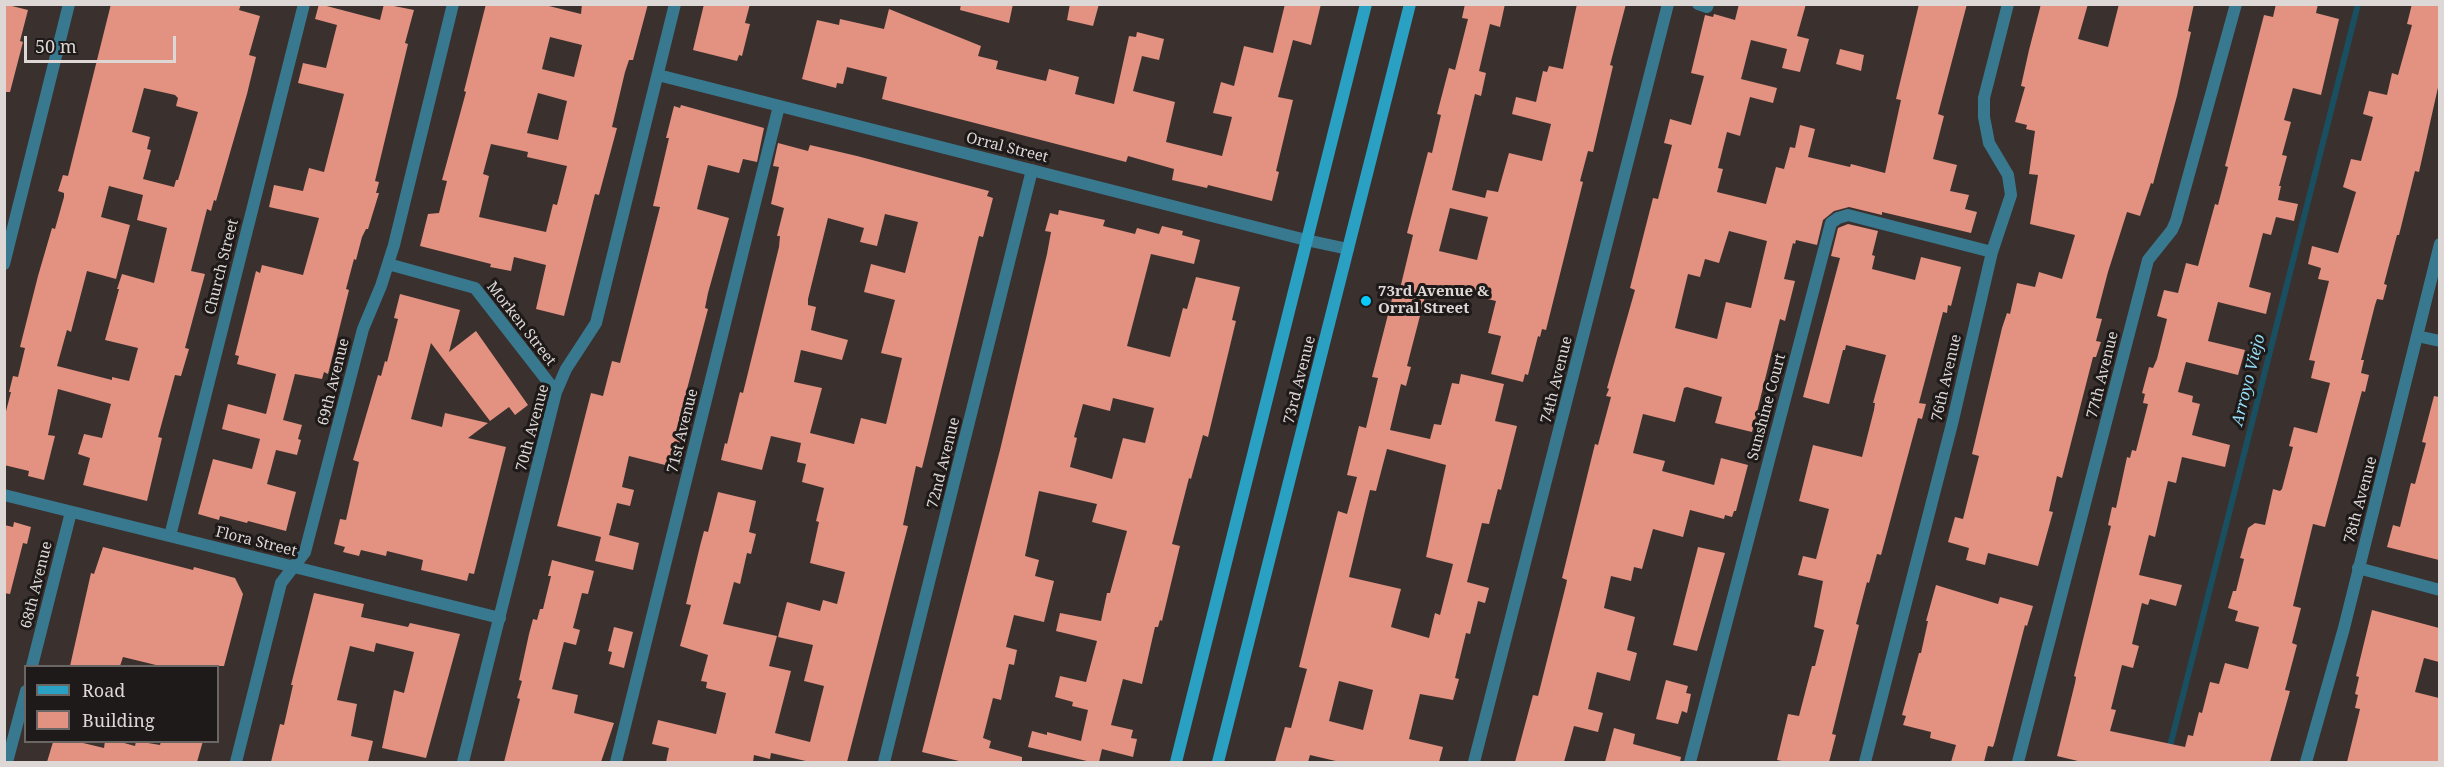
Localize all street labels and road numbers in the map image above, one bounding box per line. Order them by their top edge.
street label: Orral Street [964,129,1050,167]
street label: Church Street [201,217,243,317]
street label: Morken Street [483,278,559,370]
street label: 77th Avenue [2083,330,2123,420]
street label: 76th Avenue [1928,333,1966,423]
street label: 73rd Avenue [1280,334,1320,426]
street label: 74th Avenue [1537,335,1577,425]
street label: 69th Avenue [314,337,354,427]
street label: Sunshine Court [1744,352,1790,462]
street label: 70th Avenue [513,383,553,473]
street label: 71st Avenue [664,387,702,475]
street label: 72nd Avenue [924,416,964,510]
street label: 78th Avenue [2341,455,2381,545]
street label: Flora Street [214,523,298,561]
street label: 68th Avenue [17,540,57,630]

